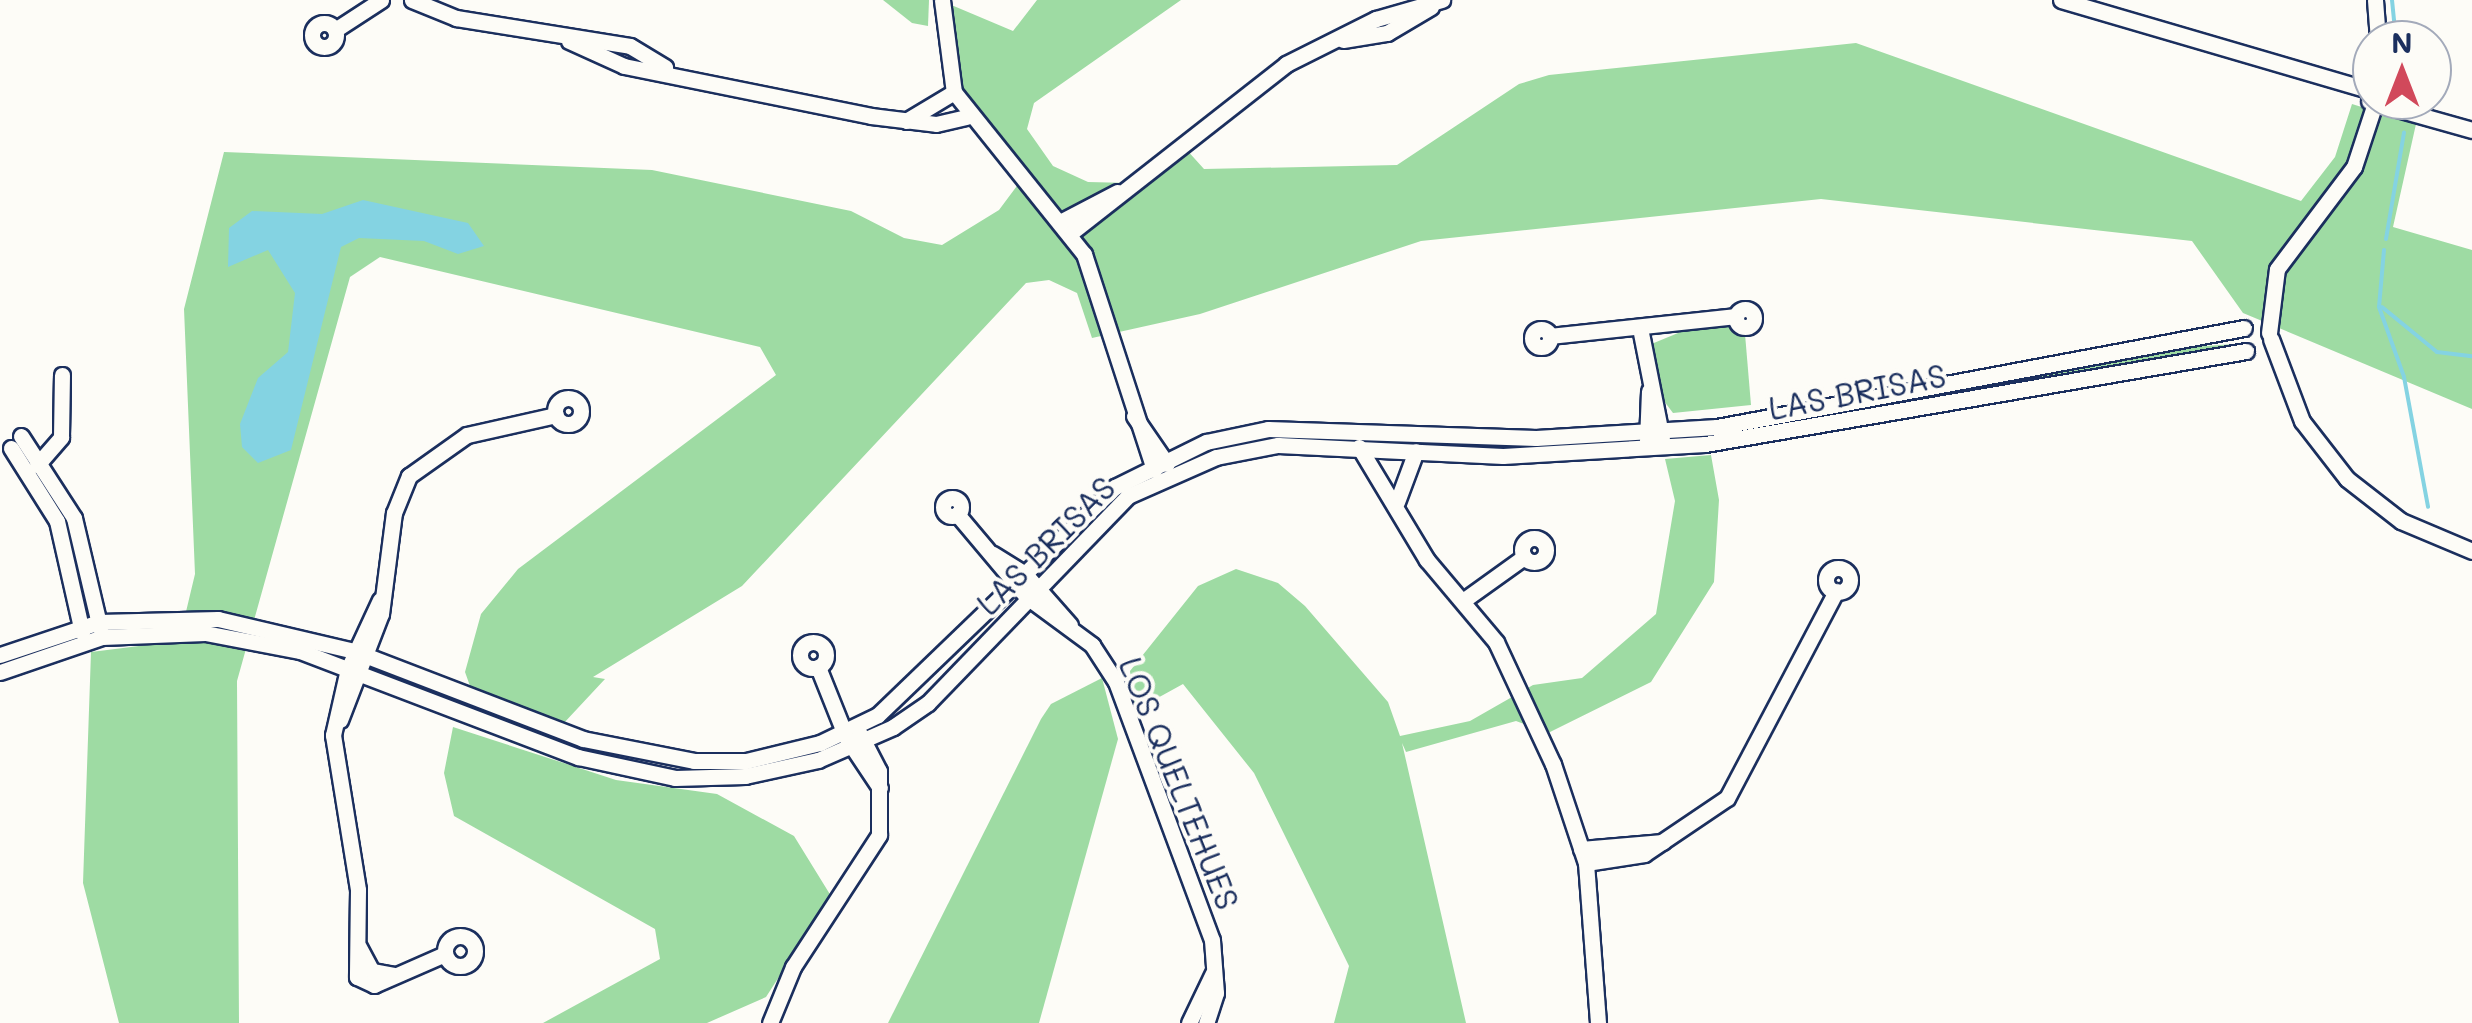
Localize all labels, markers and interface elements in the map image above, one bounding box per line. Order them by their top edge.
north arrow [2352,20,2452,120]
text: N [2391,24,2413,60]
street label: LAS BRISAS [1765,355,1949,427]
street label: LAS BRISAS [968,468,1122,622]
street label: LOS QUELTEHUES [1112,651,1248,915]

